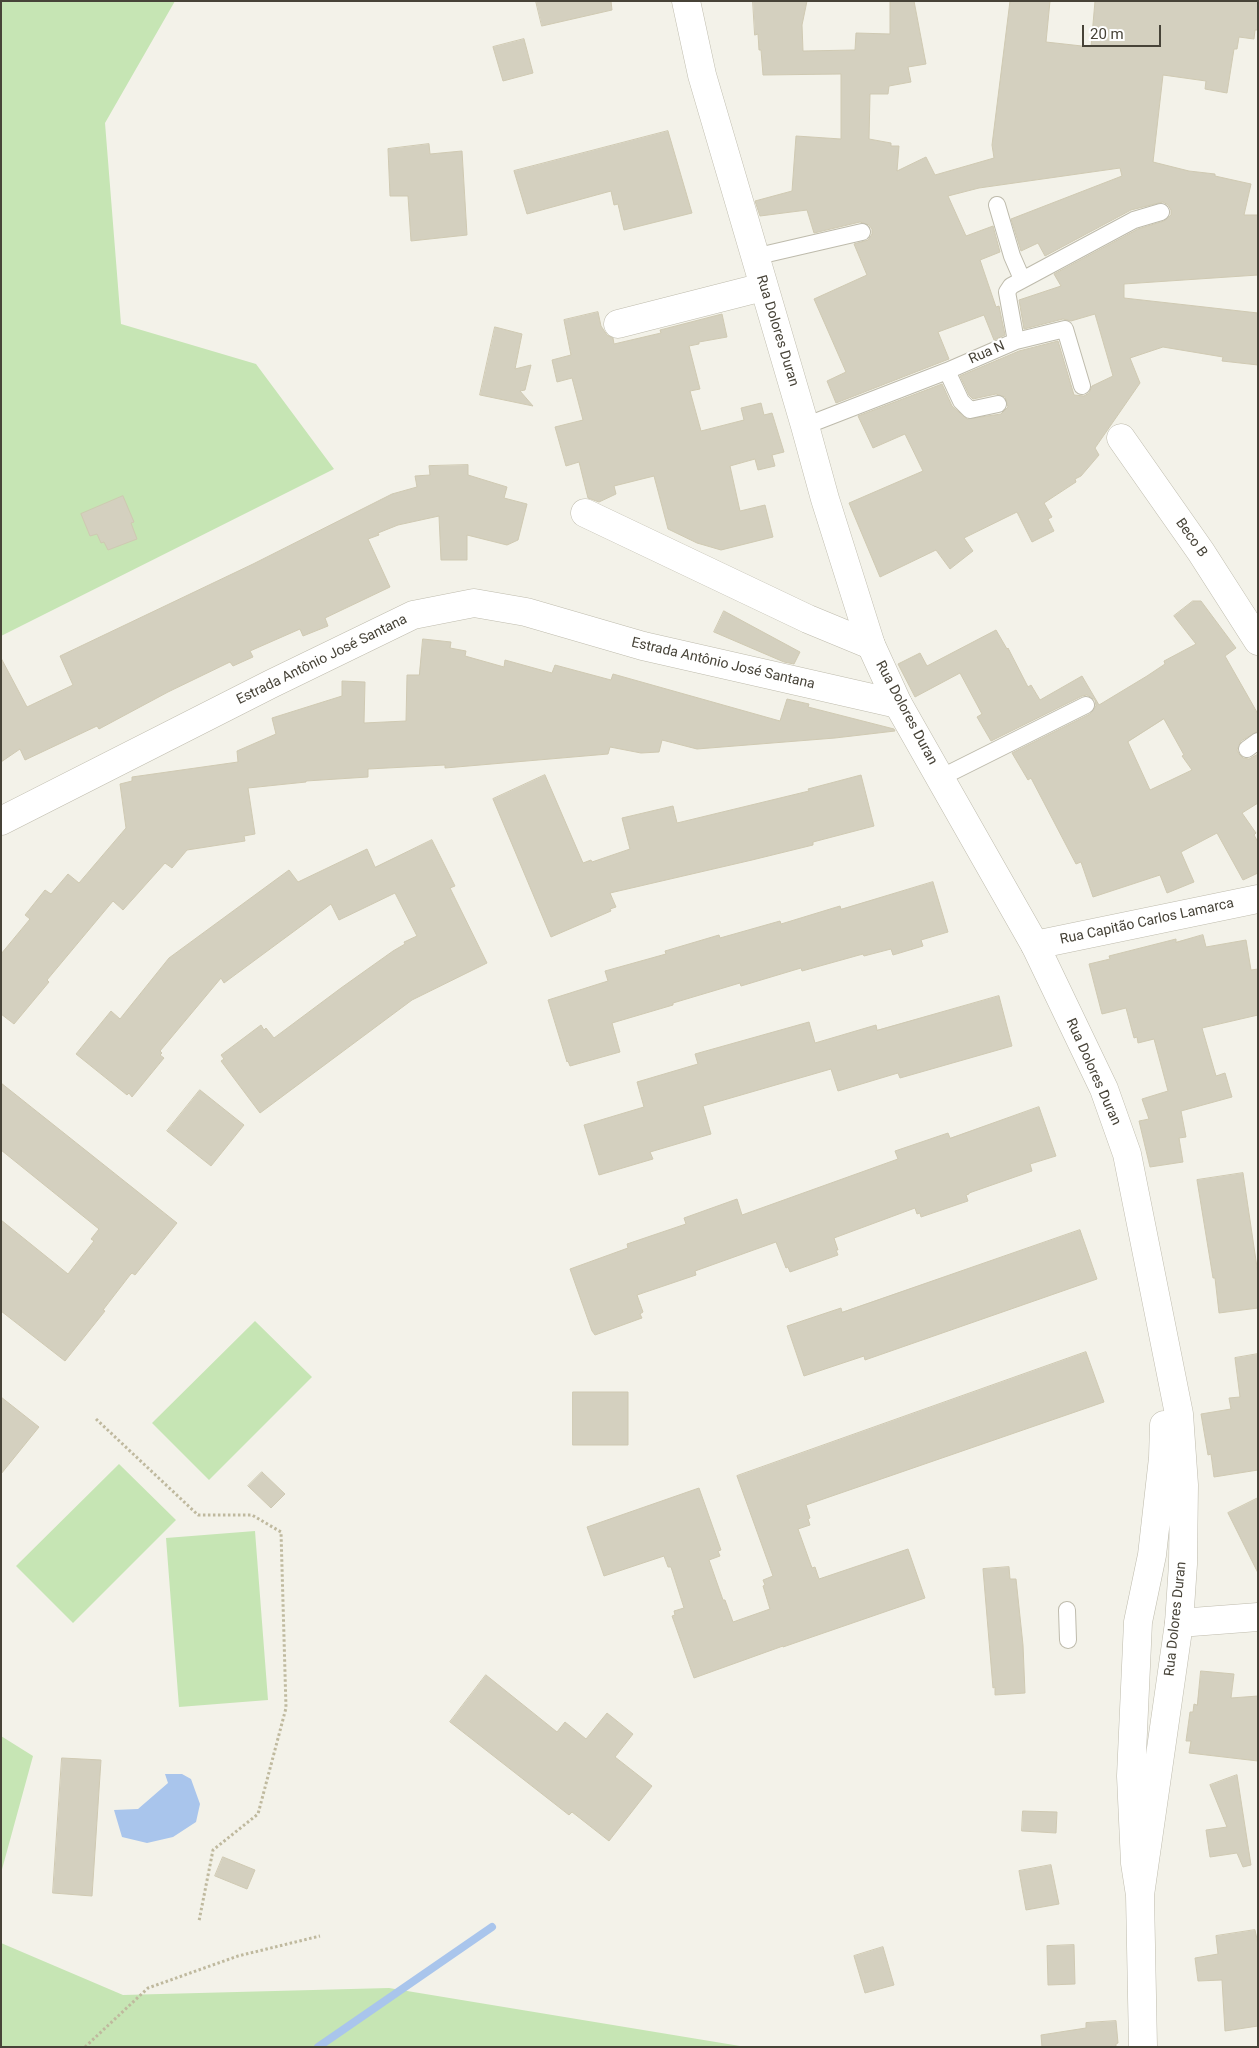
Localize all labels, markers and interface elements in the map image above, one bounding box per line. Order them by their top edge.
scale bar [1084,15,1163,47]
text: 20 m [1090,25,1124,43]
street label: Rua Dolores Duran [752,273,802,389]
street label: Rua N [966,338,1008,368]
street label: Beco B [1172,515,1210,561]
street label: Estrada Antônio José Santana [234,611,410,709]
street label: Estrada Antônio José Santana [630,635,816,693]
street label: Rua Dolores Duran [871,658,941,768]
street label: Rua Capitão Carlos Lamarca [1059,895,1235,949]
street label: Rua Dolores Duran [1062,1016,1124,1128]
street label: Rua Dolores Duran [1162,1561,1190,1677]

